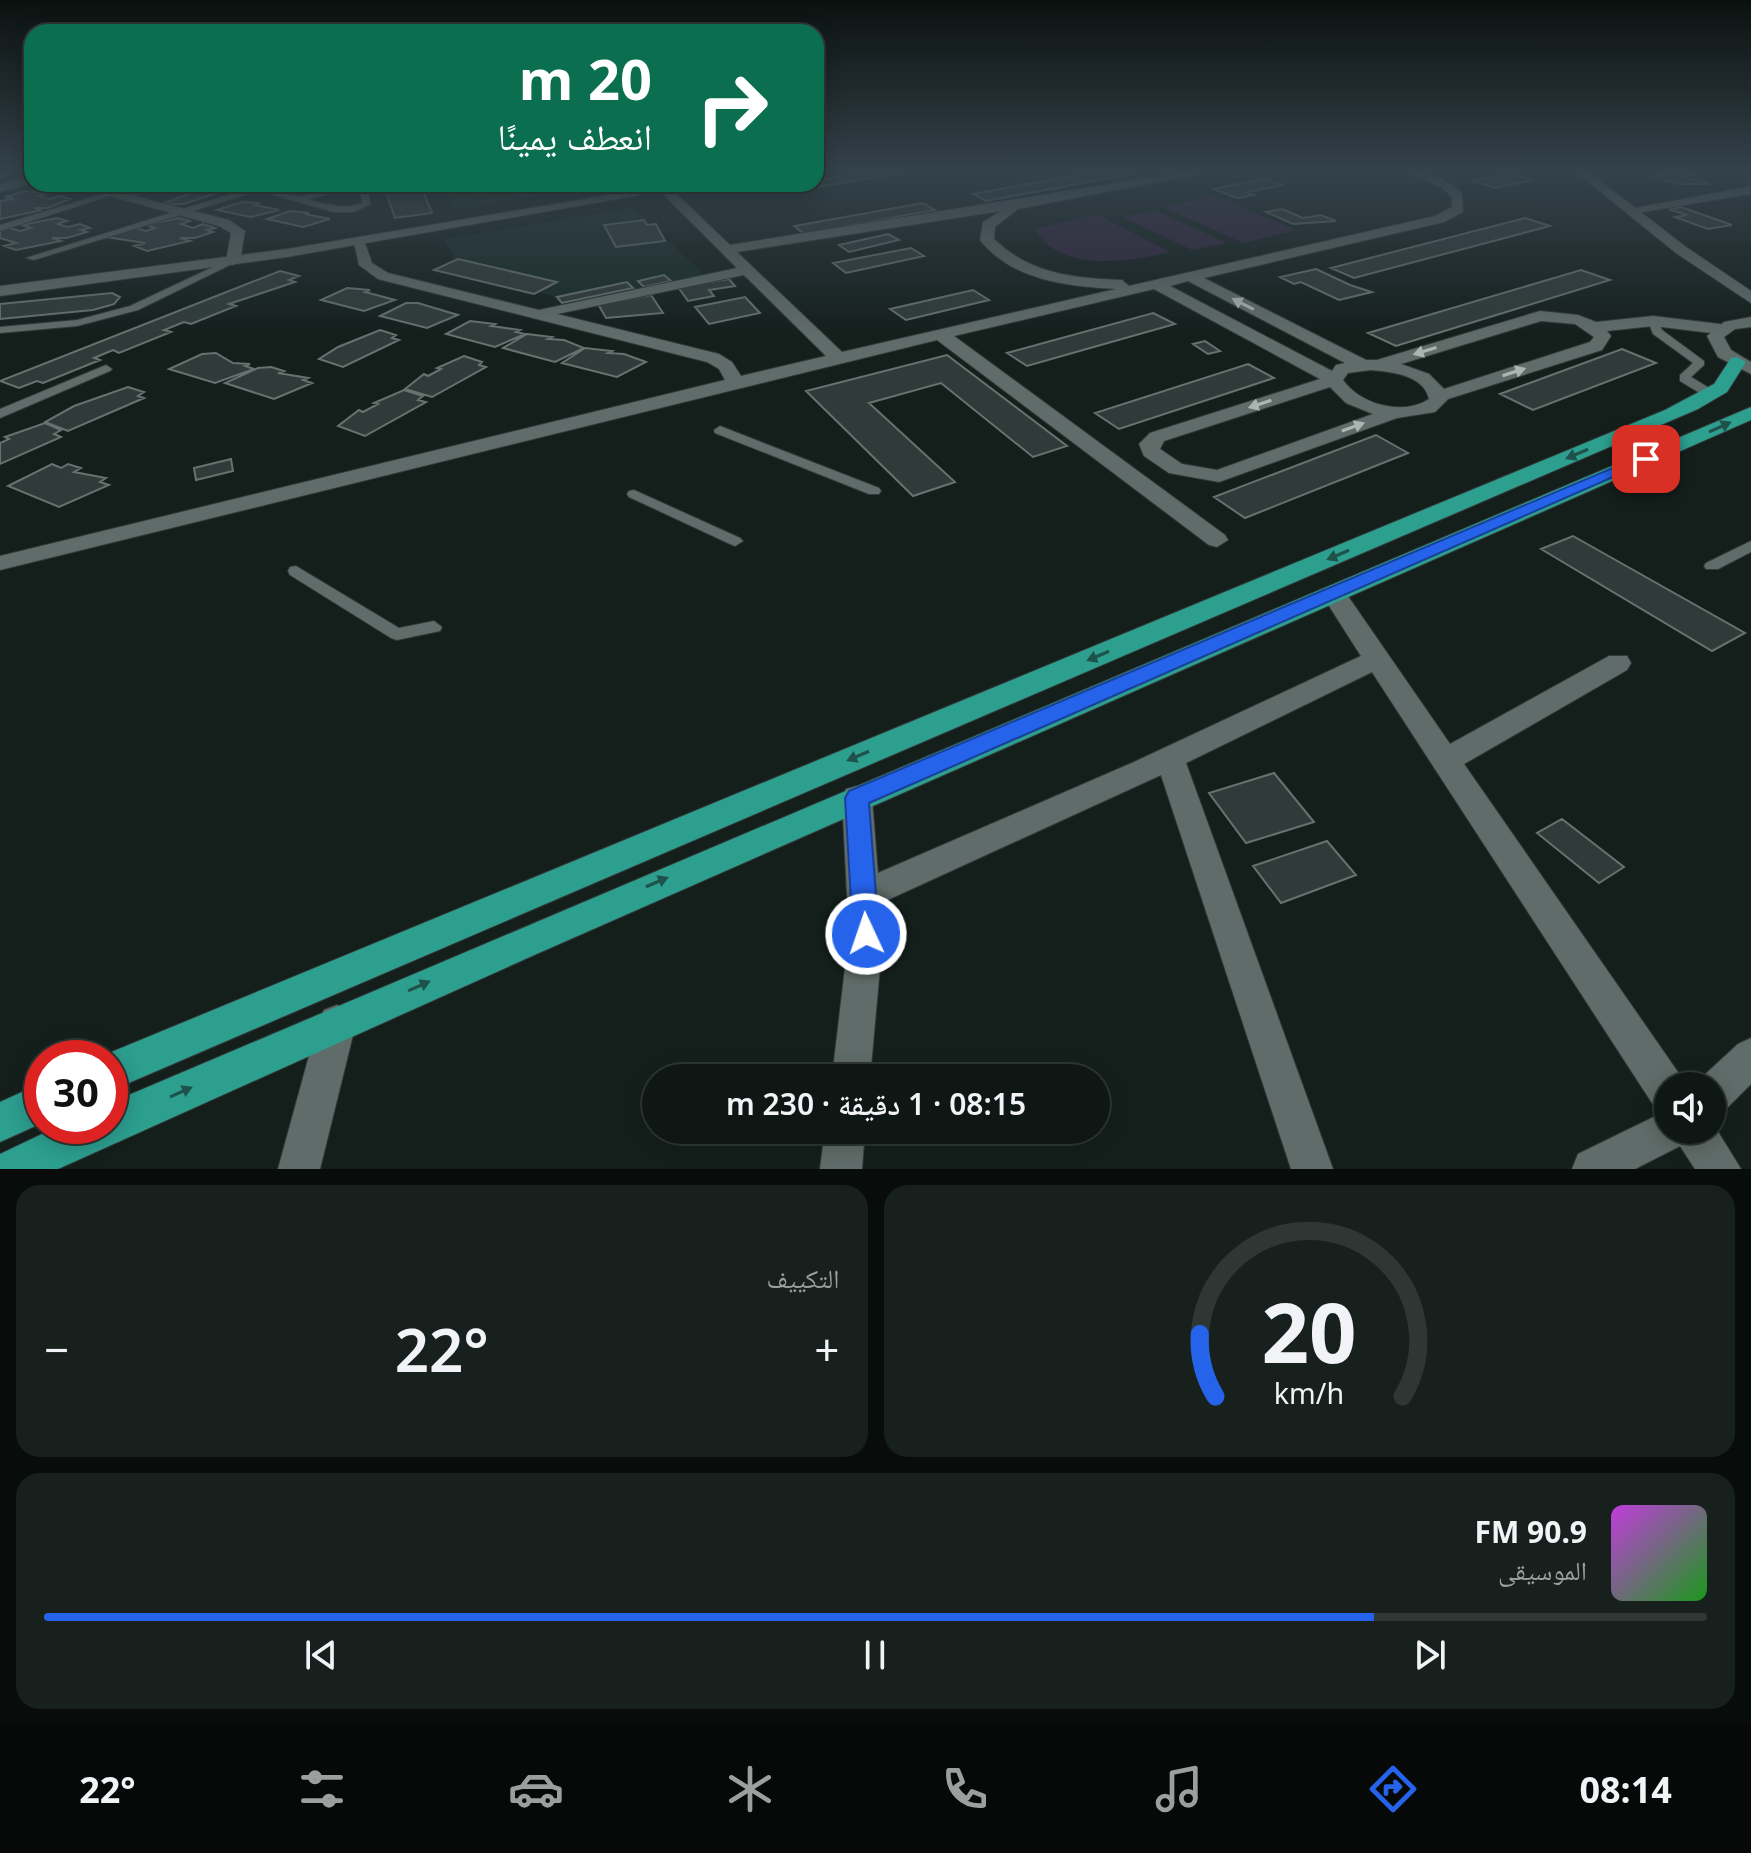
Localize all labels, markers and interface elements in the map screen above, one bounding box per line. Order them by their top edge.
text: 20 m [519,40,652,116]
icon: right [680,56,784,160]
text: انعطف يمينًا [497,112,652,161]
one-way arrow [1231,297,1254,311]
one-way arrow [1413,346,1437,358]
one-way arrow [1502,366,1526,378]
one-way arrow [1247,398,1271,411]
one-way arrow [1708,420,1731,433]
one-way arrow [1341,421,1365,433]
pin [1612,425,1680,493]
icon: arrive [1624,437,1668,481]
one-way arrow [1565,448,1589,461]
one-way arrow [1326,548,1349,561]
one-way arrow [1086,649,1110,662]
one-way arrow [846,750,870,763]
one-way arrow [646,876,669,889]
position arrow [824,892,908,976]
one-way arrow [407,980,431,993]
speed limit sign: 30 [24,1040,128,1144]
map controls [1654,1072,1726,1144]
button: sound [1654,1072,1726,1144]
text: 08:15 · 1 دقيقة · 230 m [726,1083,1026,1124]
one-way arrow [170,1085,193,1098]
text: التكييف [767,1260,840,1296]
text: 20 [1262,1274,1357,1387]
text: 22° [395,1308,489,1390]
text: − [44,1319,69,1379]
text: + [814,1319,839,1379]
text: km/h [1274,1373,1344,1412]
text: 90.9 FM [1475,1511,1587,1552]
text: الموسيقى [1498,1552,1587,1588]
icon: previous [299,1633,343,1677]
icon: pause [853,1633,897,1677]
icon: next [1408,1633,1452,1677]
icon: filters [294,1761,350,1817]
icon: car [508,1761,564,1817]
icon: climate [722,1761,778,1817]
icon: phone [937,1761,993,1817]
icon: music [1151,1761,1207,1817]
icon: directions [1365,1761,1421,1817]
text: 22° [79,1765,136,1814]
text: 08:14 [1579,1765,1672,1814]

